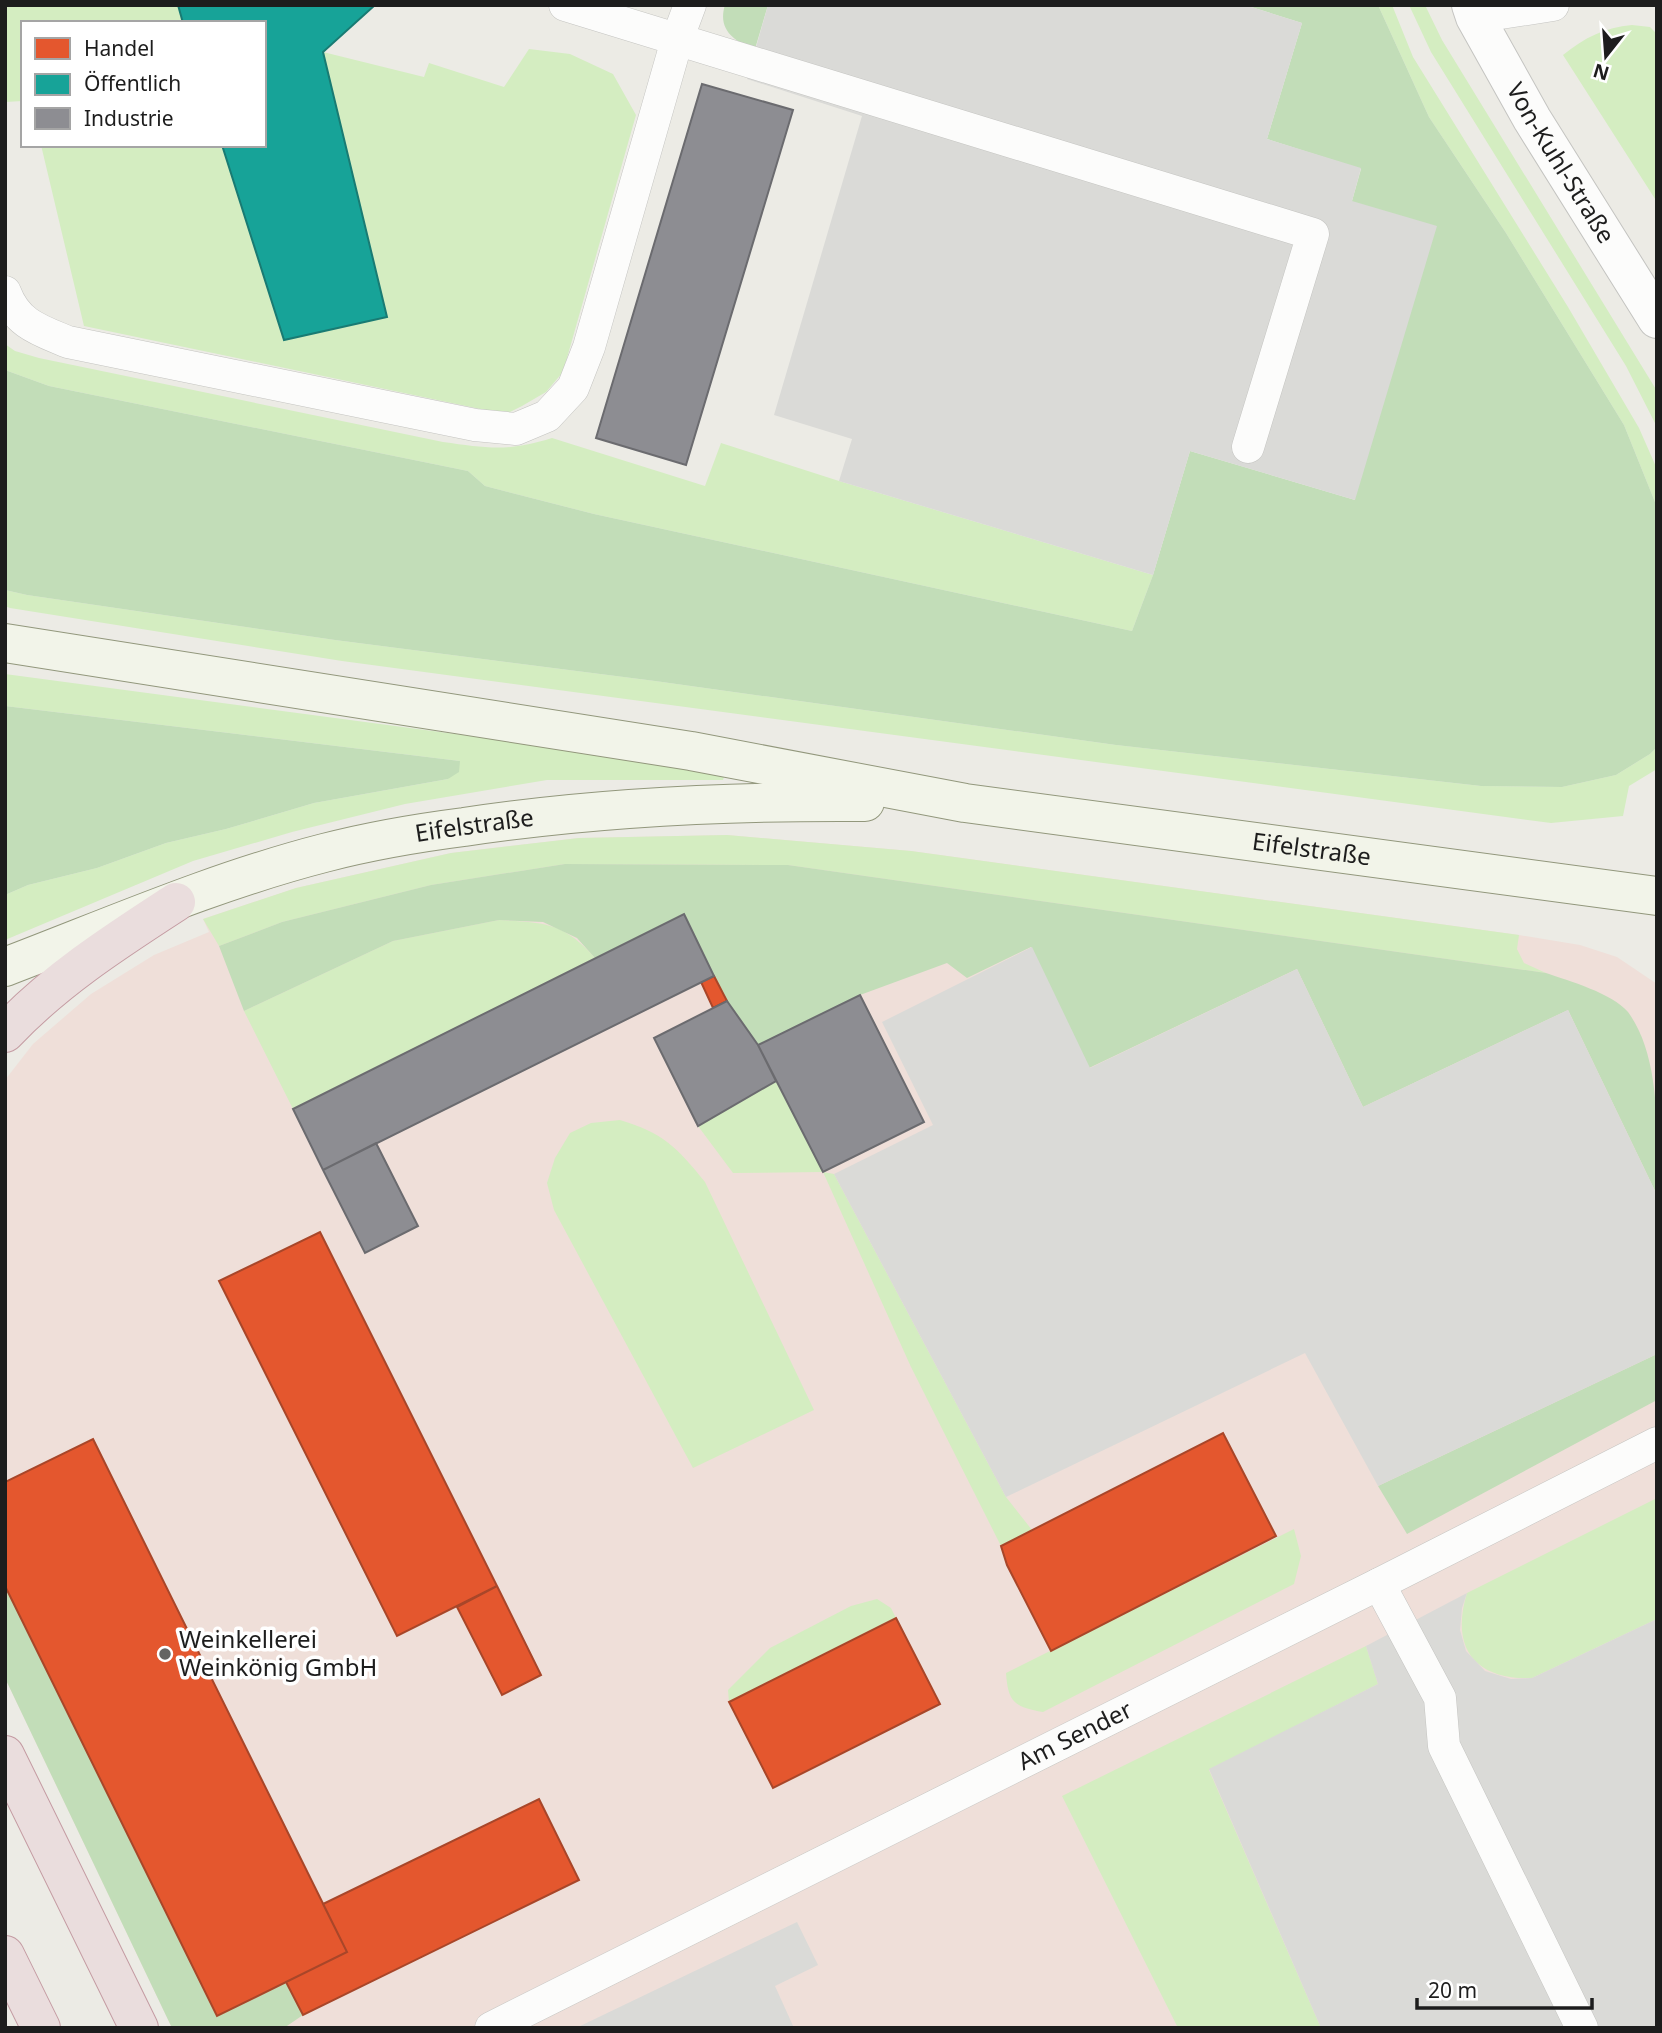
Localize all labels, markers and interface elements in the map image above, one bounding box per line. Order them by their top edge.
legend [21,21,266,147]
north arrow [1571,21,1641,91]
text: Handel [84,34,155,62]
text: N [1590,58,1612,87]
text: Öffentlich [84,69,181,97]
street label: Von-Kuhl-Straße [1500,76,1624,249]
text: Industrie [84,104,174,132]
street label: Eifelstraße [413,800,535,849]
street label: Eifelstraße [1250,824,1373,872]
place label: Weinkellerei Weinkönig GmbH [179,1622,377,1683]
marker: Weinkellerei Weinkönig GmbH [157,1646,173,1662]
street label: Am Sender [1012,1692,1137,1777]
scale bar [1417,1966,1592,2010]
text: 20 m [1428,1976,1477,2004]

